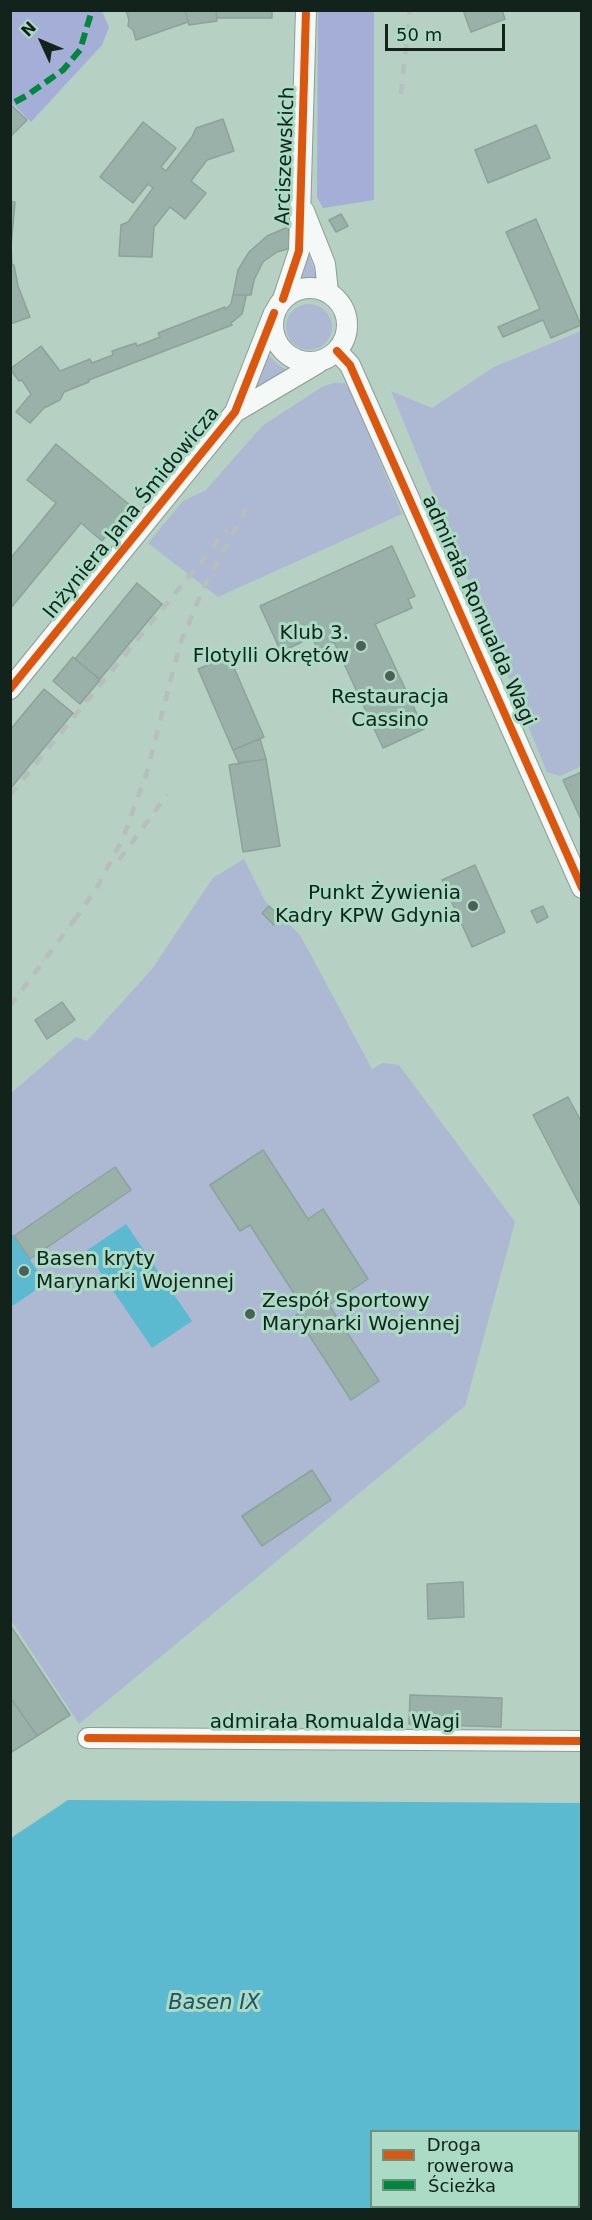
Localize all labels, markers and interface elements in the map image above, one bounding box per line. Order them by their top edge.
north arrow [12,12,72,72]
scale bar [388,12,508,50]
text: N [17,18,40,41]
text: 50 m [396,24,442,45]
street label: Arciszewskich [272,86,300,226]
street label: Inżyniera Jana Śmidowicza [39,402,225,624]
street label: admirała Romualda Wagi [416,492,540,730]
place label: Klub 3. Flotylli Okrętów [193,622,349,669]
marker: Klub 3. Flotylli Okrętów [354,639,368,653]
marker: Restauracja Cassino [383,669,397,683]
place label: Restauracja Cassino [331,686,449,733]
place label: Punkt Żywienia Kadry KPW Gdynia [275,882,461,929]
marker: Punkt Żywienia Kadry KPW Gdynia [466,899,480,913]
place label: Basen kryty Marynarki Wojennej [36,1248,234,1295]
marker: Basen kryty Marynarki Wojennej [17,1264,31,1278]
place label: Zespół Sportowy Marynarki Wojennej [262,1290,460,1337]
marker: Zespół Sportowy Marynarki Wojennej [243,1307,257,1321]
street label: admirała Romualda Wagi [210,1711,460,1735]
water label: Basen IX [168,1991,260,2017]
legend [370,2130,580,2208]
text: Droga rowerowa [427,2134,514,2176]
text: Ścieżka [428,2175,496,2196]

